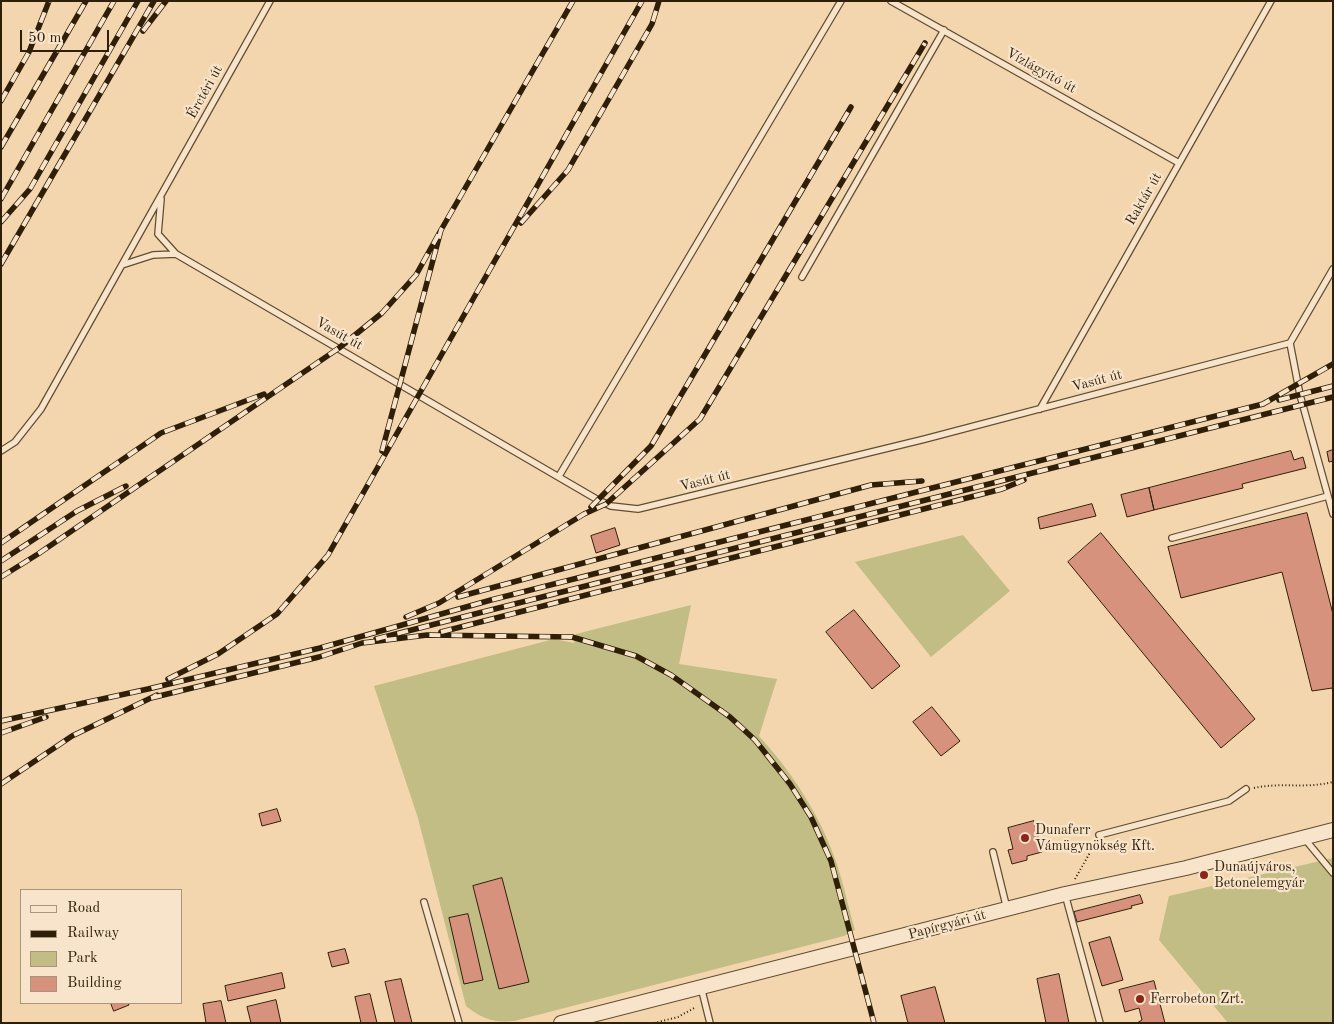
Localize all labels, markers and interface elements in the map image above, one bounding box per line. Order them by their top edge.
scale bar [22,20,111,52]
text: 50 m [28,31,62,46]
street label: Vízlágyító út [1003,45,1079,97]
street label: Érctéri út [183,62,227,122]
street label: Raktár út [1122,170,1166,228]
street label: Vasút út [313,314,365,354]
street label: Vasút út [1070,366,1124,396]
street label: Vasút út [678,467,732,495]
place label: Dunaferr Vámügynökség Kft. [1035,822,1155,854]
marker: Dunaferr Vámügynökség Kft. [1019,832,1031,844]
place label: Dunaújváros, Betonelemgyár [1214,859,1304,892]
marker: Dunaújváros, Betonelemgyár [1198,869,1210,881]
legend [20,889,182,1004]
text: Road [67,901,100,916]
street label: Papírgyári út [906,907,988,943]
text: Railway [67,926,120,941]
text: Park [67,951,98,966]
text: Building [67,976,122,991]
place label: Ferrobeton Zrt. [1150,991,1244,1007]
marker: Ferrobeton Zrt. [1134,993,1146,1005]

